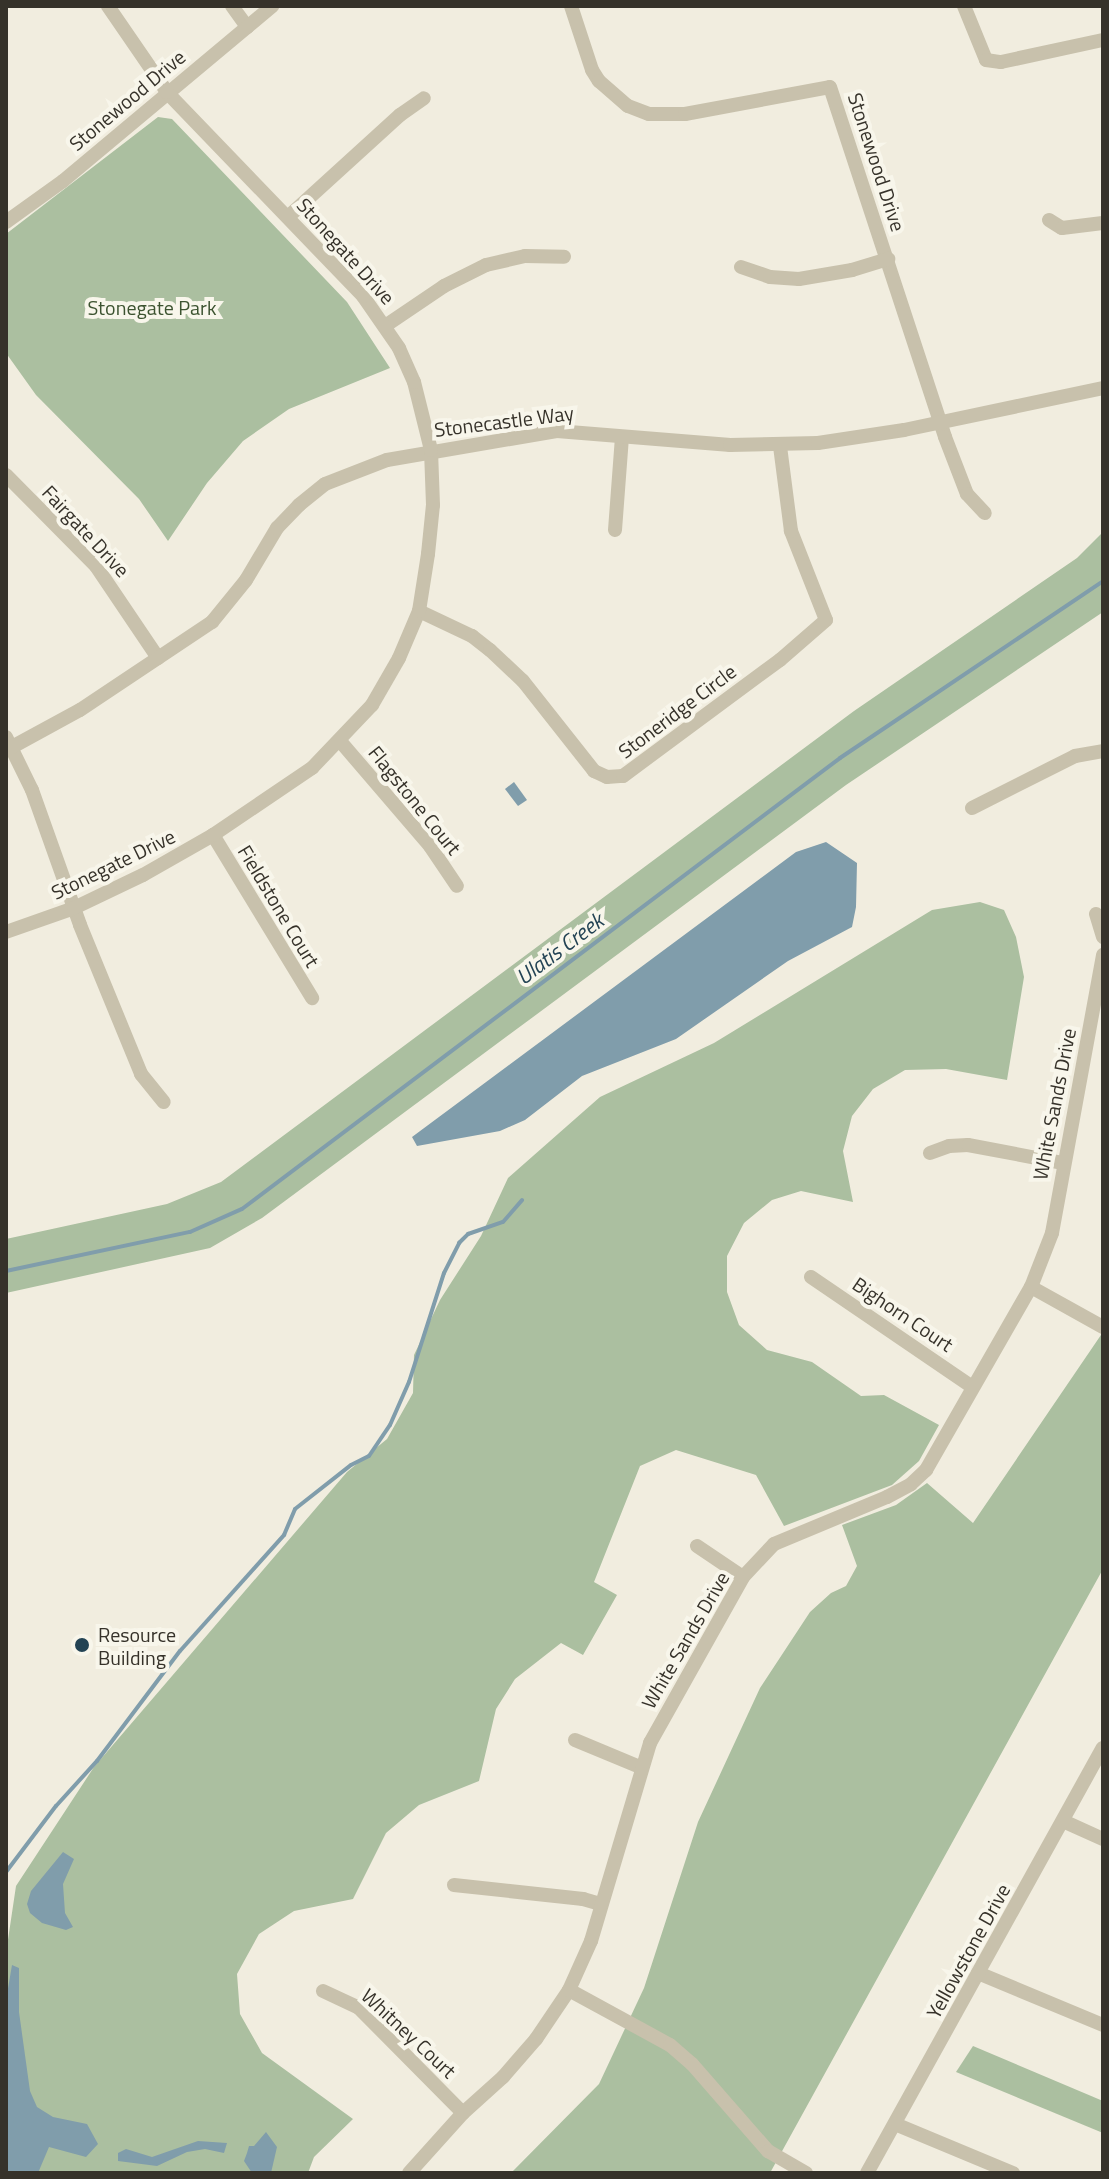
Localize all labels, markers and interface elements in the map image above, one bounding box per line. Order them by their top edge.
street label: Stonewood Drive [64,45,190,155]
street label: Stonewood Drive [843,90,911,234]
street label: Stonegate Drive [292,193,400,309]
park label: Stonegate Park [87,295,217,319]
street label: Stonecastle Way [433,401,575,441]
street label: Fairgate Drive [37,480,135,582]
street label: Stoneridge Circle [613,659,741,763]
street label: Flagstone Court [364,741,466,859]
street label: Stonegate Drive [47,824,179,904]
street label: Fieldstone Court [233,841,325,971]
water label: Ulatis Creek [511,908,609,990]
street label: White Sands Drive [1028,1026,1080,1182]
street label: Bighorn Court [848,1272,958,1356]
street label: White Sands Drive [636,1567,734,1713]
place label: Resource Building [98,1622,176,1669]
marker: Resource Building [73,1636,91,1654]
street label: Yellowstone Drive [921,1880,1015,2022]
street label: Whitney Court [357,1983,461,2083]

